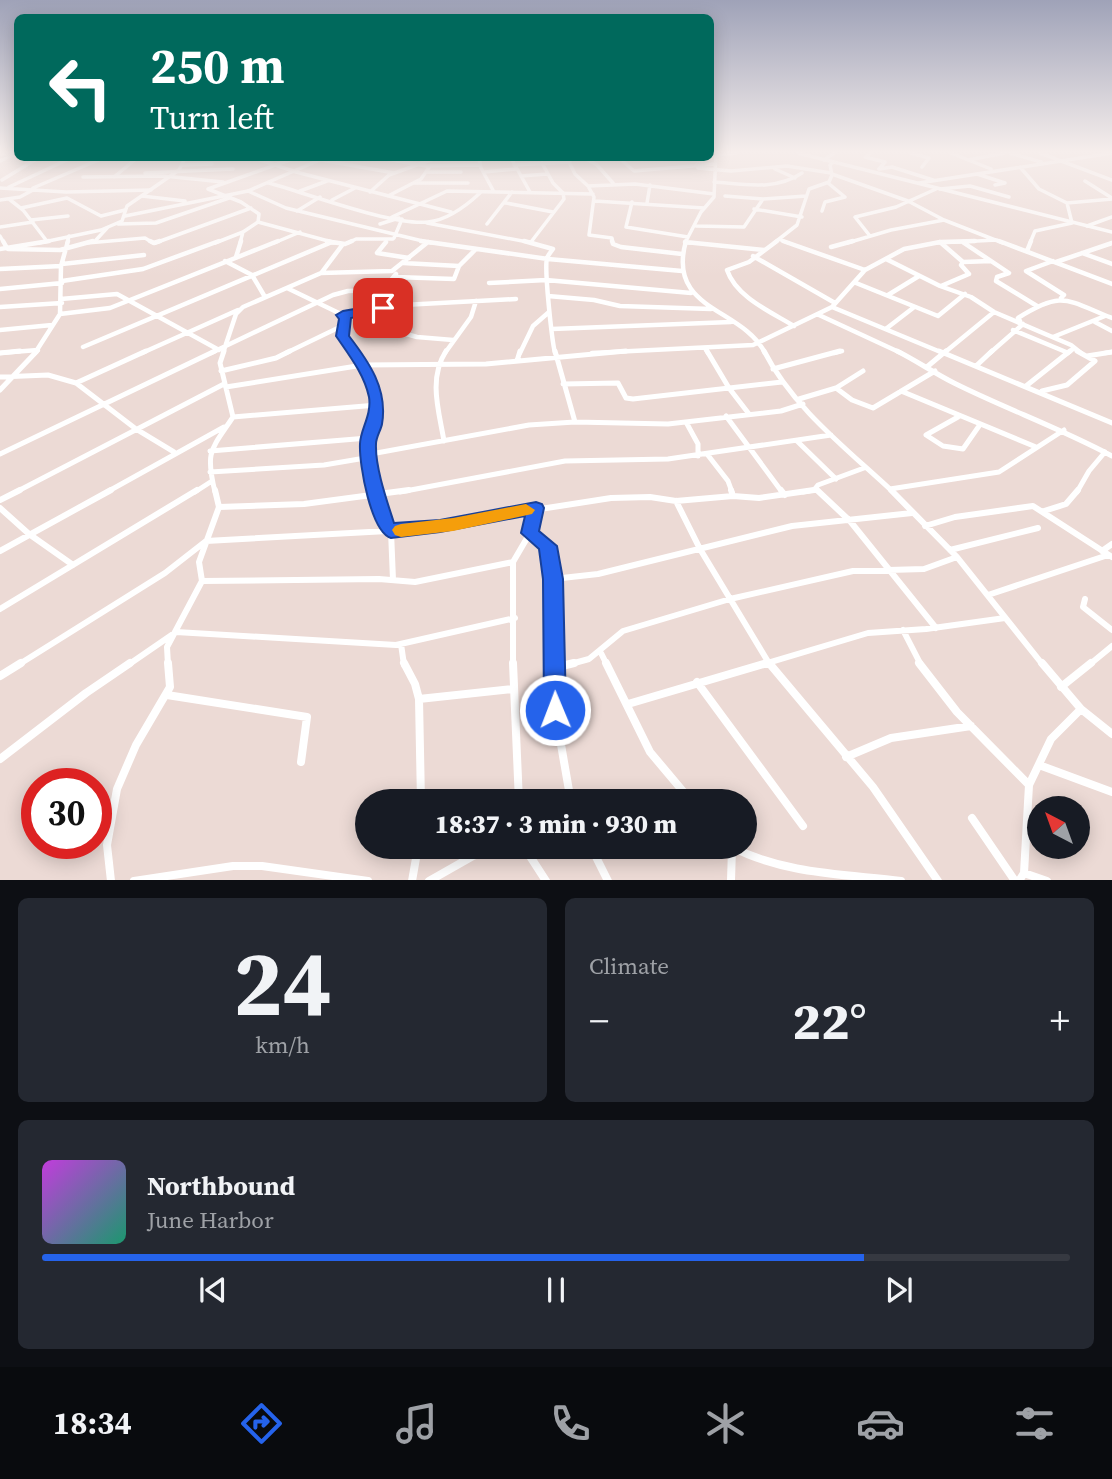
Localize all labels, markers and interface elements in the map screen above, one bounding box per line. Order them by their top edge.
text: 250 m [150,32,285,99]
icon: left [35,42,126,133]
text: Turn left [150,96,274,140]
pin [353,278,413,338]
icon: arrive [364,289,402,327]
position arrow [518,673,592,747]
speed limit sign: 30 [21,768,112,859]
north arrow [1027,796,1090,859]
map controls [1027,796,1090,859]
text: 18:37 · 3 min · 930 m [435,806,677,842]
text: 24 [233,921,332,1045]
text: Climate [589,950,669,982]
text: 22° [792,985,867,1056]
text: − [589,995,609,1047]
text: + [1050,995,1070,1047]
text: km/h [255,1029,310,1061]
text: Northbound [147,1168,295,1204]
text: June Harbor [147,1204,274,1236]
icon: previous [194,1271,232,1309]
icon: pause [537,1271,575,1309]
icon: next [880,1271,918,1309]
icon: directions [237,1399,286,1448]
icon: music [392,1399,441,1448]
icon: phone [546,1399,595,1448]
icon: climate [701,1399,750,1448]
icon: car [856,1399,905,1448]
icon: filters [1010,1399,1059,1448]
text: 18:34 [53,1401,132,1445]

